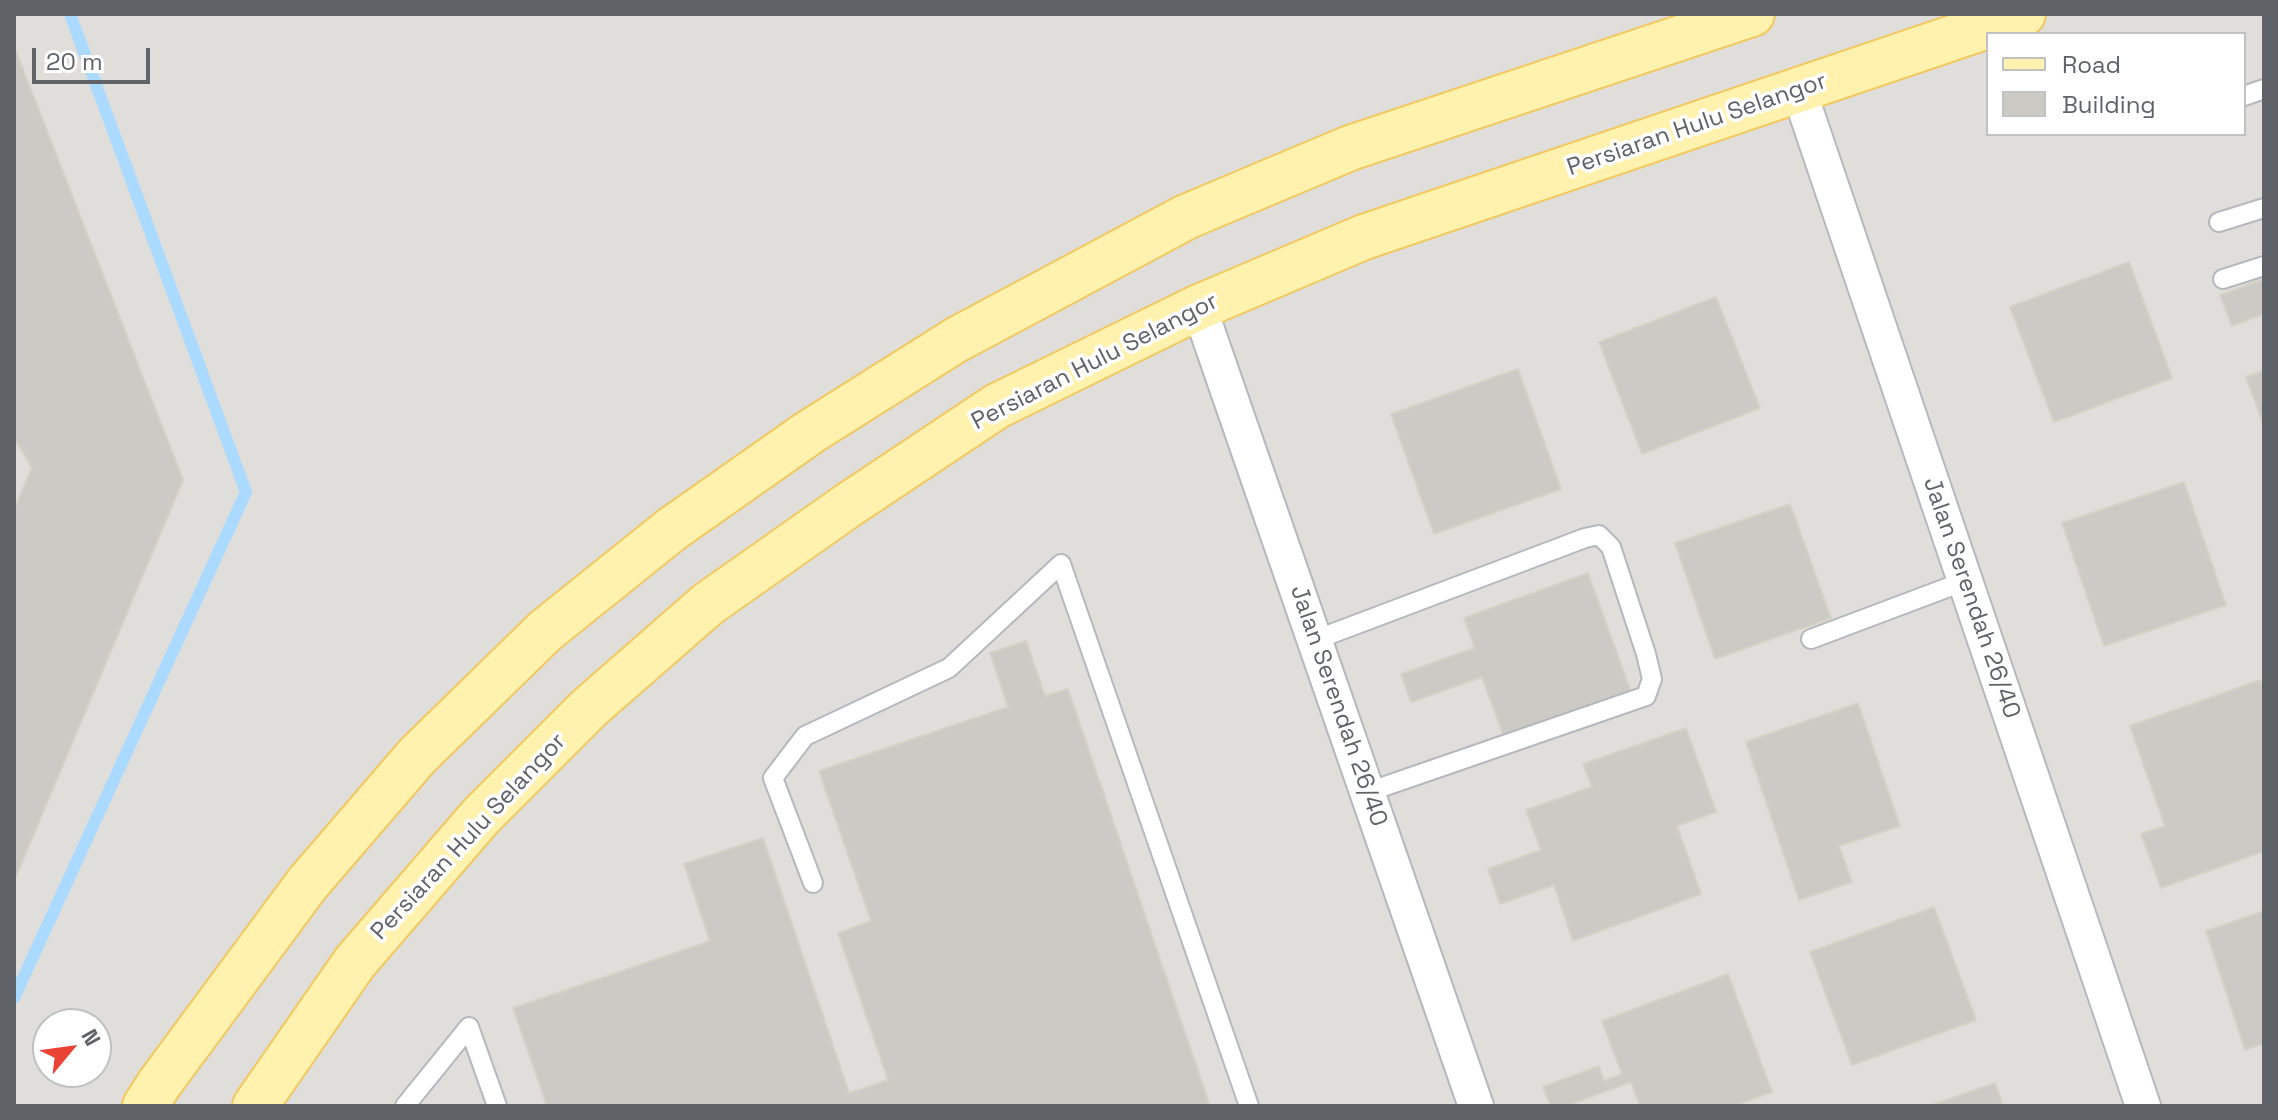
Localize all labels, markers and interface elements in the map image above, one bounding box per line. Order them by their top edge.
scale bar [36,32,154,82]
legend [1986,32,2246,136]
text: 20 m [46,46,103,77]
text: Road [2062,49,2121,80]
street label: Persiaran Hulu Selangor [1563,67,1831,183]
text: Building [2062,89,2156,120]
street label: Persiaran Hulu Selangor [967,287,1223,437]
street label: Jalan Serendah 26/40 [1916,474,2026,722]
street label: Jalan Serendah 26/40 [1283,582,1393,830]
street label: Persiaran Hulu Selangor [366,728,572,946]
north arrow [32,1008,112,1088]
text: N [75,1024,107,1051]

